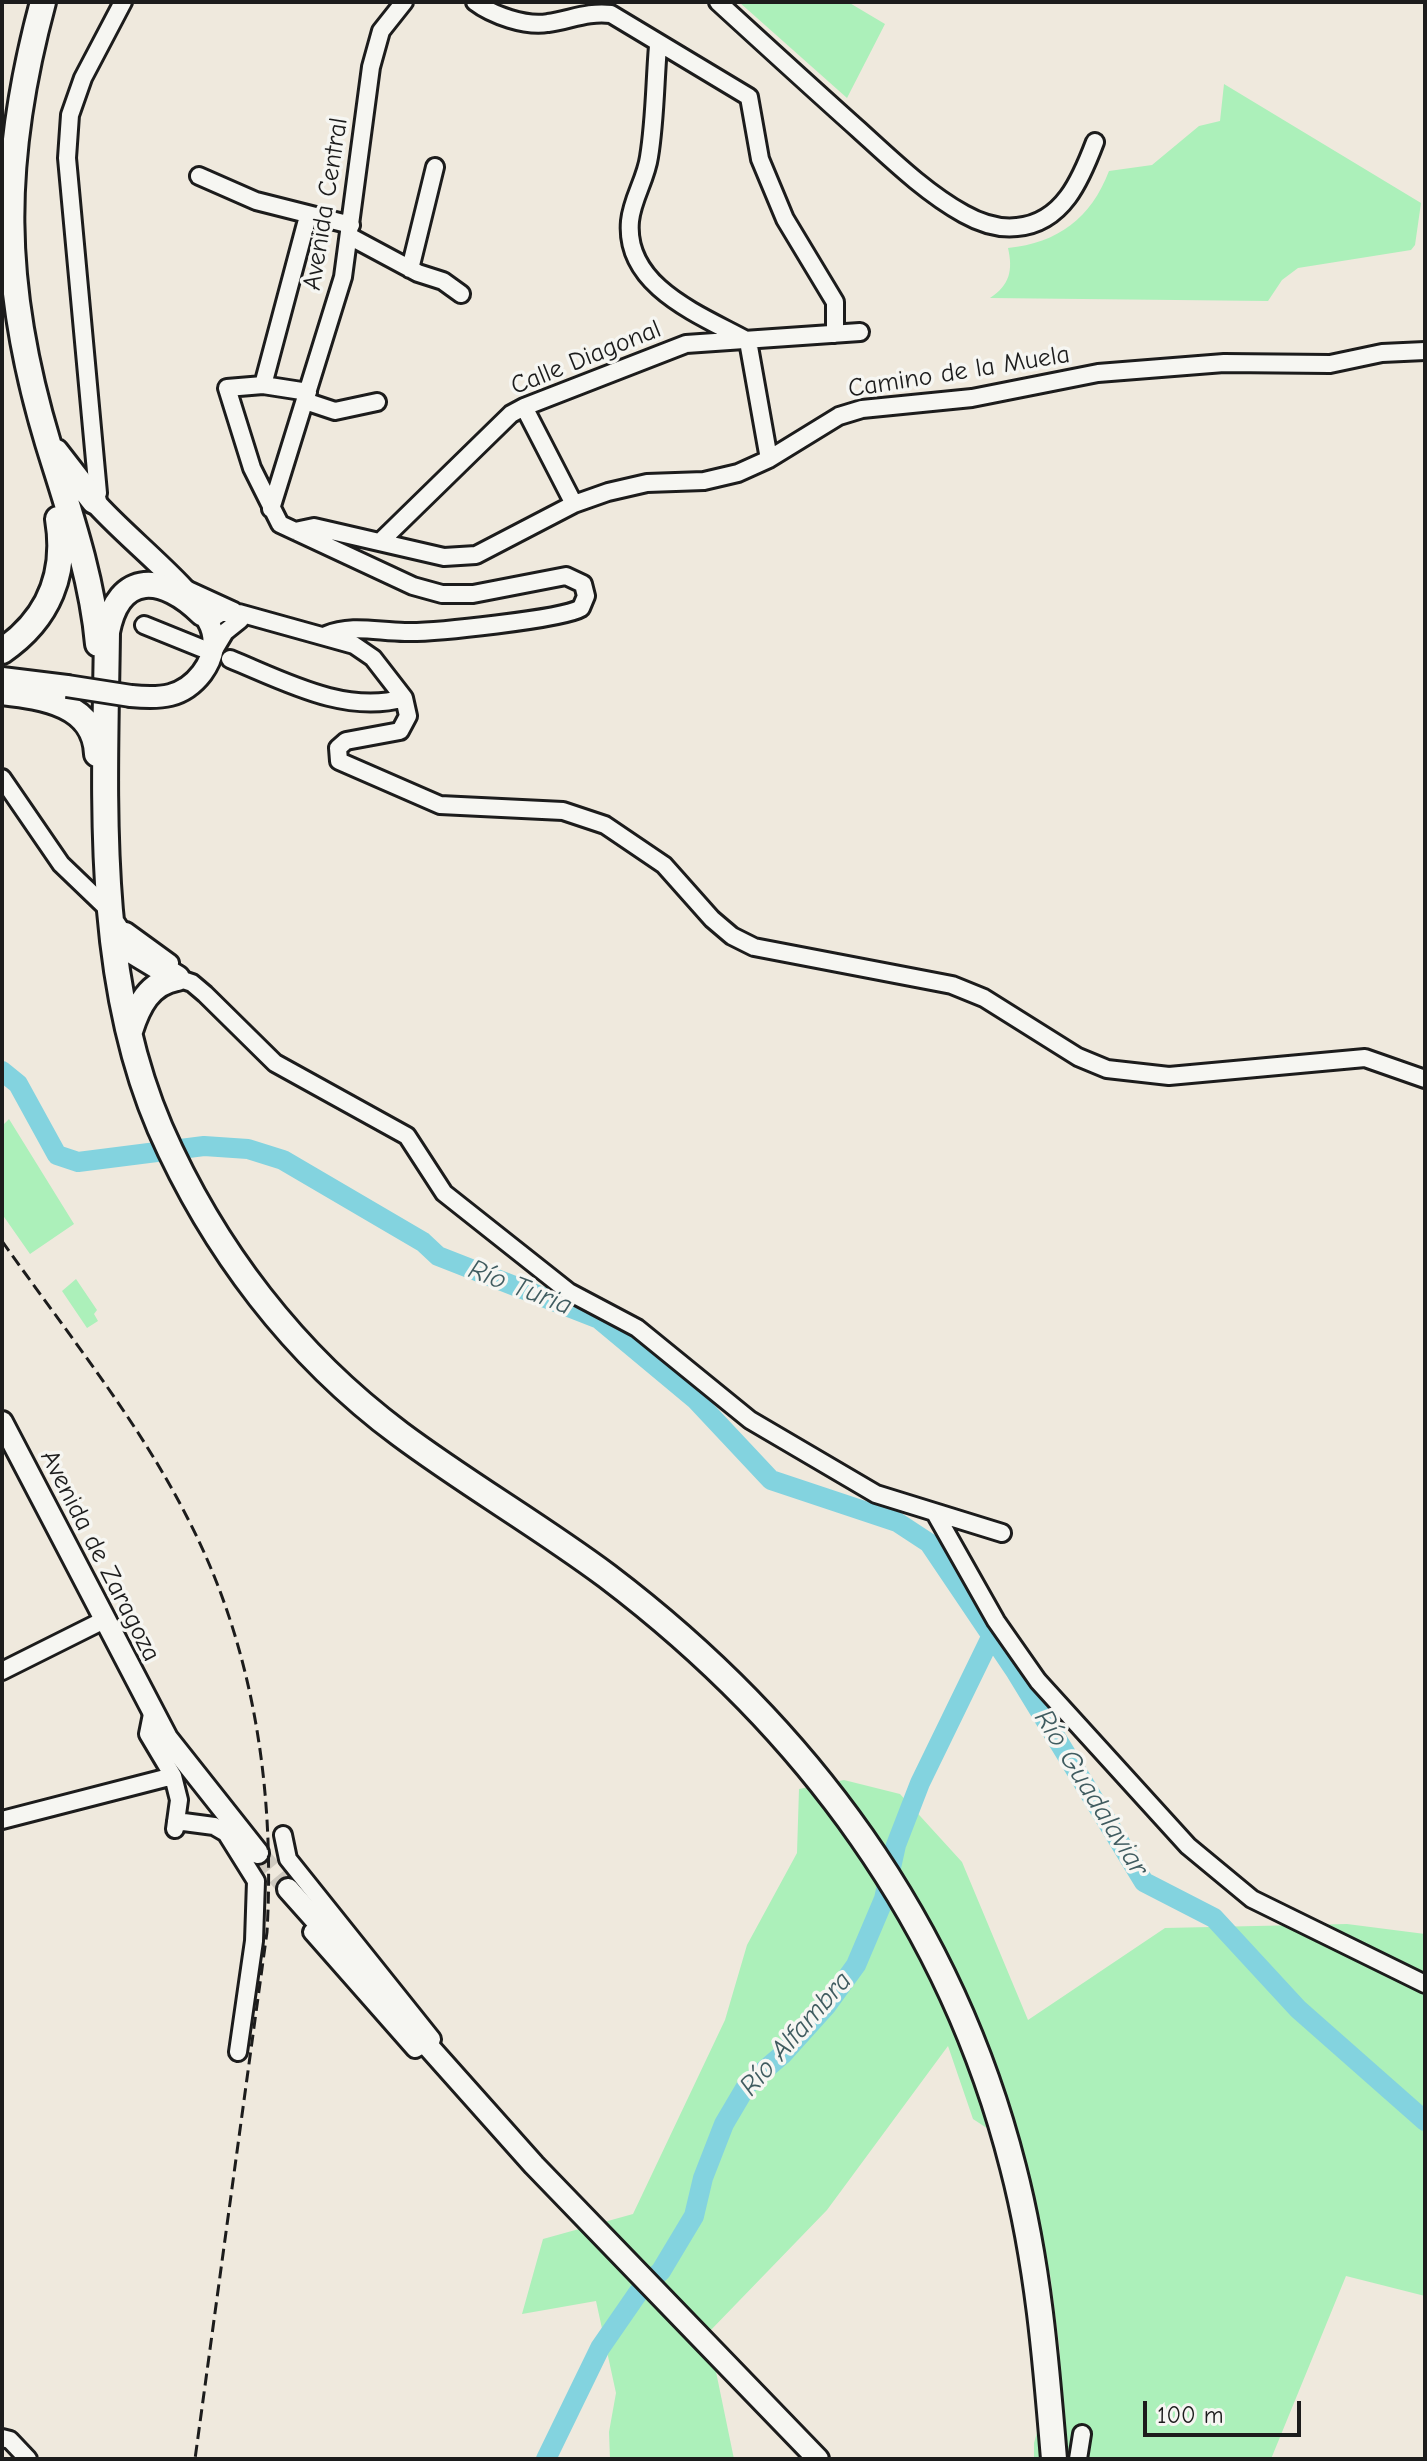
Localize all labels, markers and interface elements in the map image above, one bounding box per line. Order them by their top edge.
street label: Avenida Central [297,115,355,293]
street label: Calle Diagonal [506,314,666,402]
street label: Camino de la Muela [846,339,1072,405]
water label: Río Turia [463,1253,577,1323]
street label: Avenida de Zaragoza [33,1445,167,1667]
water label: Río Guadalaviar [1027,1704,1155,1882]
water label: Río Alfambra [733,1965,859,2103]
scale bar [1147,2385,1305,2435]
text: 100 m [1157,2401,1224,2429]

